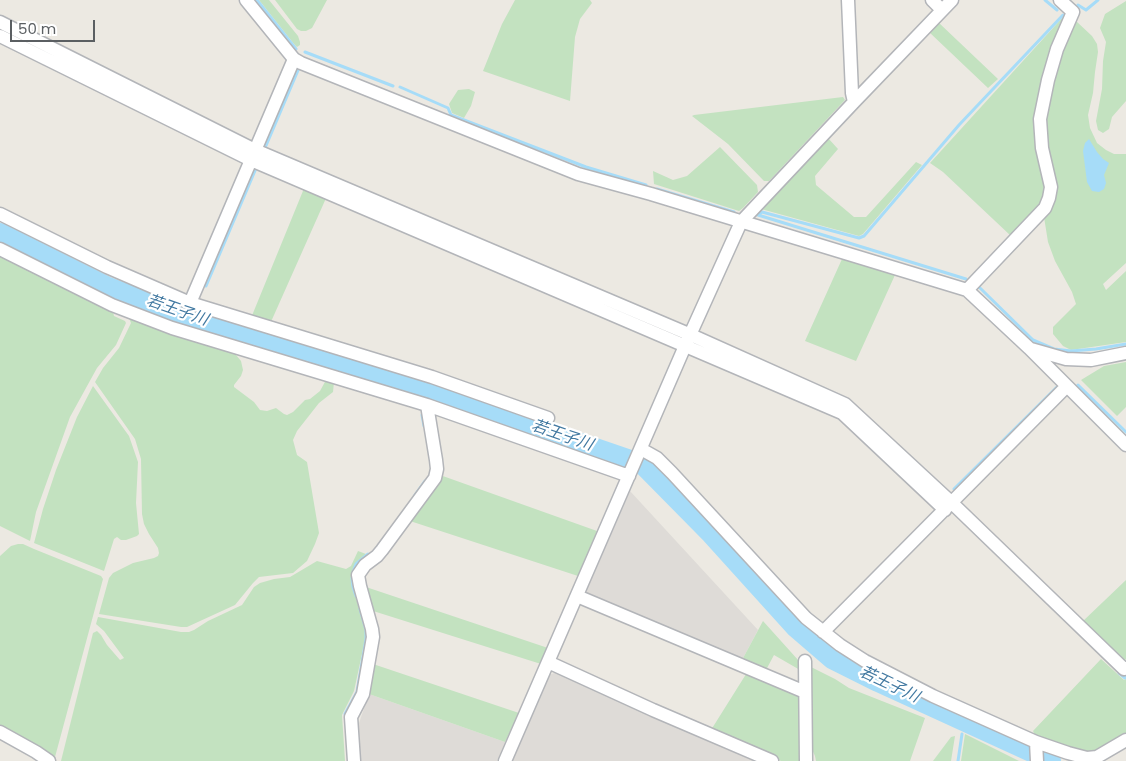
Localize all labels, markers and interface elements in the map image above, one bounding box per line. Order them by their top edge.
scale bar [12,10,98,42]
text: 50 m [18,18,56,39]
water label: 若王子川 [144,292,210,330]
water label: 若王子川 [529,417,595,455]
water label: 若王子川 [856,663,922,707]

